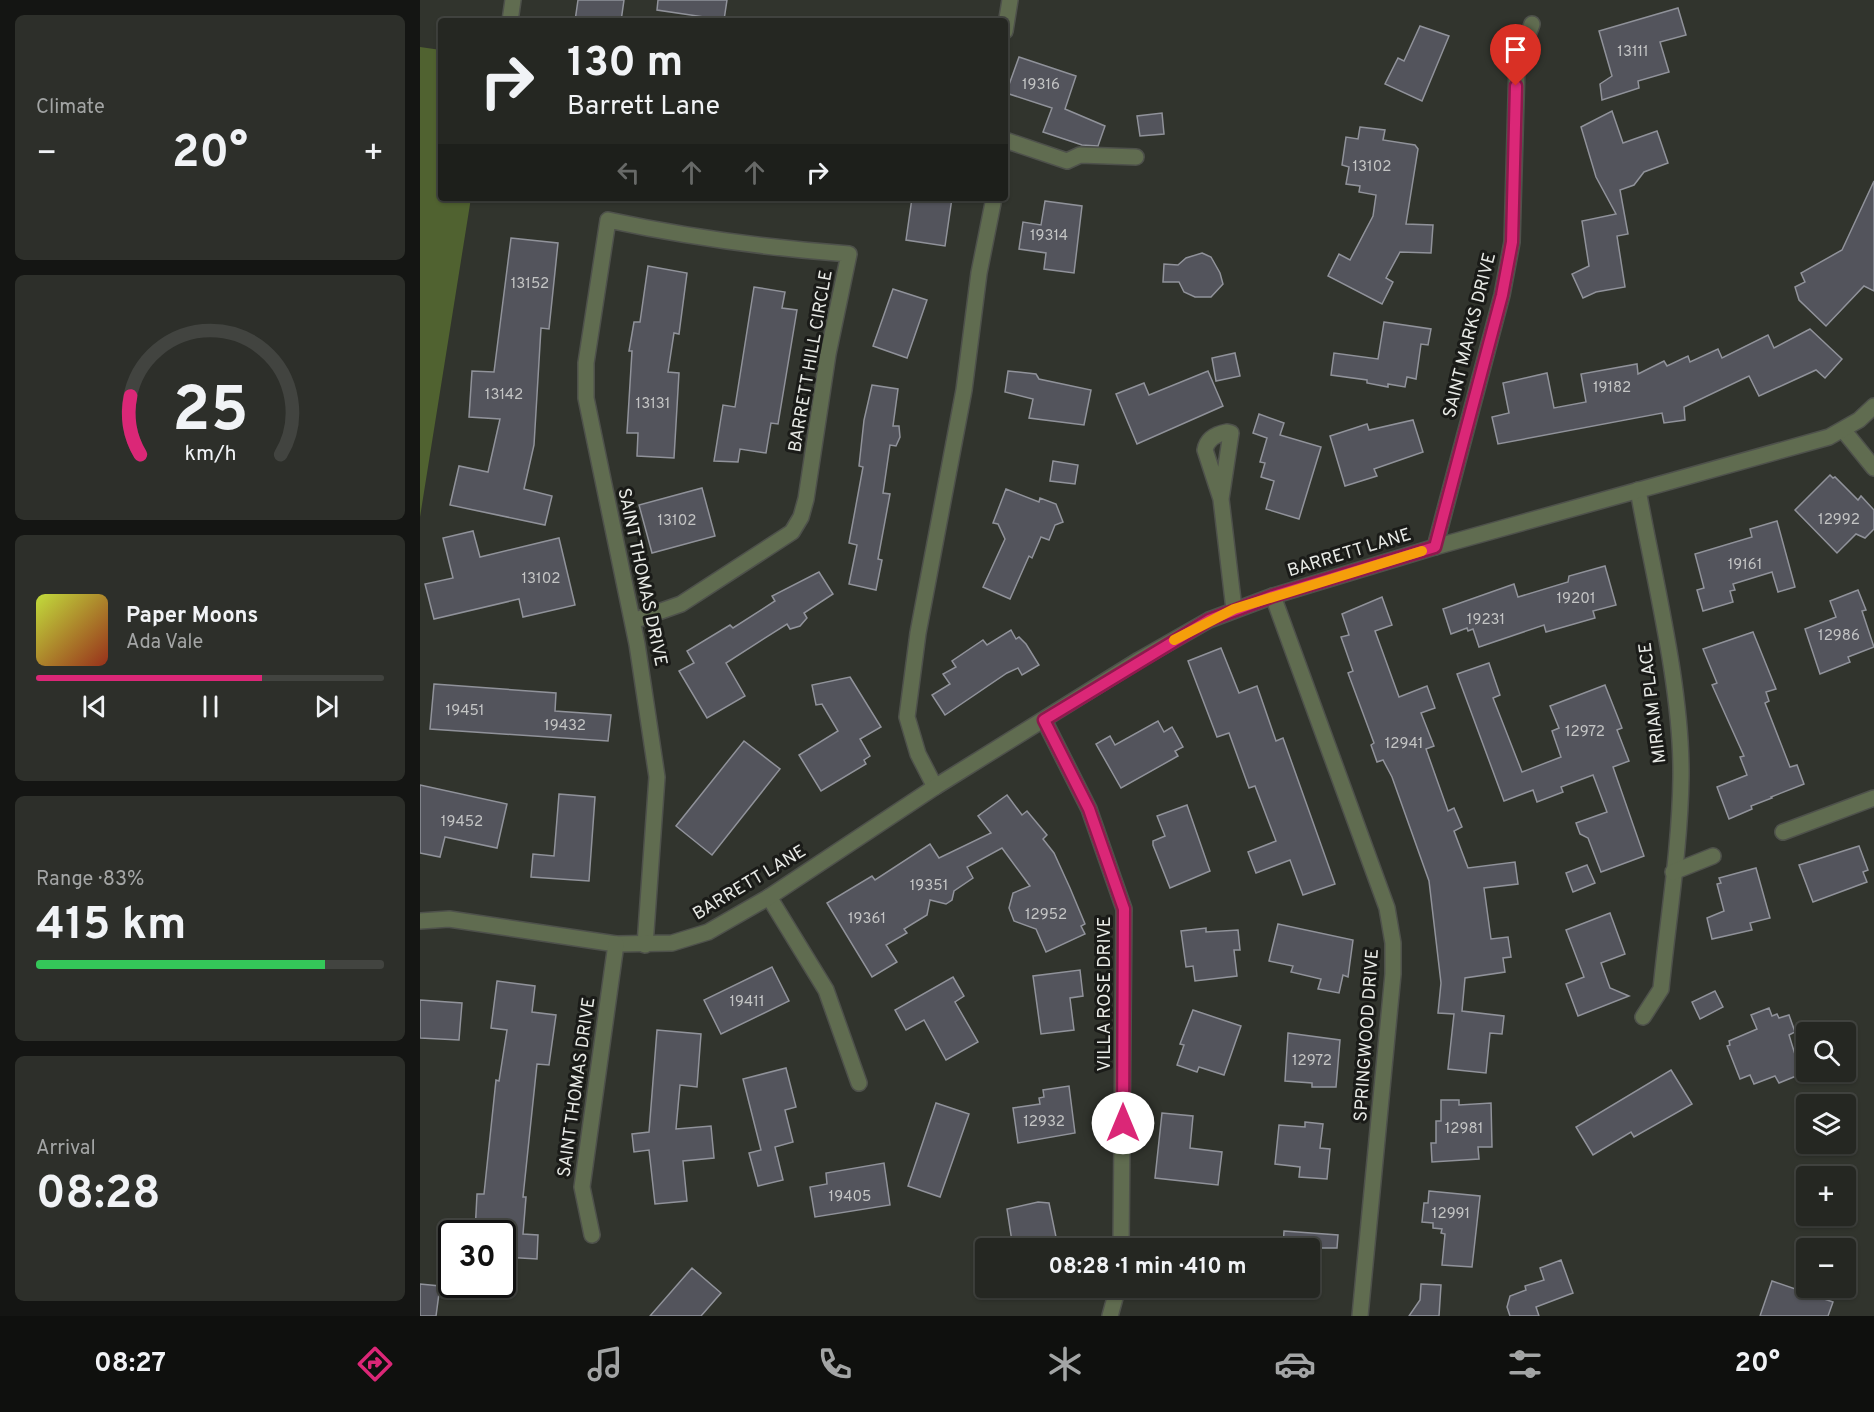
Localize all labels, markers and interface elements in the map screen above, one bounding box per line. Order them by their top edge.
pin [1490,24,1541,86]
icon: arrive [1499,33,1532,66]
text: 130 m [567,38,683,91]
icon: right [468,42,546,120]
house number: 13111 [1617,43,1649,62]
house number: 19316 [1022,76,1060,95]
text: Barrett Lane [567,90,720,124]
text: Climate [36,95,105,121]
text: 20° [172,126,248,183]
text: − [36,134,57,176]
text: + [363,134,384,176]
icon: left [612,156,645,189]
icon: ahead [675,156,708,189]
icon: ahead [738,156,771,189]
icon: right [801,156,834,189]
house number: 13102 [1353,158,1392,177]
house number: 19314 [1030,227,1068,246]
street label: SAINT MARKS DRIVE [1439,250,1502,420]
street label: BARRETT HILL CIRCLE [784,268,839,454]
house number: 13152 [511,275,549,294]
text: 25 [172,374,248,453]
house number: 19182 [1593,379,1631,398]
house number: 13142 [485,386,523,405]
house number: 13131 [636,395,670,414]
text: km/h [184,441,236,468]
street label: SAINT THOMAS DRIVE [611,486,672,668]
house number: 12992 [1818,511,1860,530]
house number: 13102 [658,512,697,531]
street label: BARRETT LANE [1285,524,1414,583]
house number: 19161 [1728,556,1762,575]
house number: 13102 [522,570,561,589]
house number: 19201 [1557,590,1595,609]
text: Paper Moons [126,603,258,630]
house number: 19231 [1467,611,1505,630]
house number: 12986 [1818,627,1860,646]
text: Ada Vale [126,630,203,656]
street label: MIRIAM PLACE [1635,641,1672,765]
icon: previous [78,690,111,723]
icon: pause [194,690,227,723]
icon: next [310,690,343,723]
house number: 19451 [446,702,484,721]
house number: 19432 [544,717,586,736]
house number: 12972 [1565,723,1605,742]
house number: 12941 [1385,735,1423,754]
house number: 19452 [441,813,483,832]
street label: BARRETT LANE [689,840,811,926]
text: Range · 83% [36,867,144,893]
house number: 19351 [910,877,948,896]
text: 415 km [36,898,186,955]
house number: 12952 [1025,906,1067,925]
house number: 19361 [848,910,886,929]
street label: VILLA ROSE DRIVE [1094,916,1117,1072]
street label: SPRINGWOOD DRIVE [1350,948,1385,1122]
house number: 19411 [729,993,765,1012]
street label: SAINT THOMAS DRIVE [553,996,602,1179]
map controls [1796,1022,1856,1298]
button: search [1796,1022,1856,1082]
house number: 12972 [1292,1052,1332,1071]
position arrow [1091,1091,1155,1155]
button: layers [1796,1094,1856,1154]
house number: 12932 [1023,1113,1065,1132]
house number: 12981 [1445,1120,1483,1139]
text: Arrival [36,1136,96,1162]
button: + [1796,1166,1856,1226]
text: 08:28 [36,1167,161,1224]
house number: 19405 [829,1188,871,1207]
house number: 12991 [1432,1205,1470,1224]
speed limit sign: 30 [438,1220,516,1298]
button: − [1796,1238,1856,1298]
text: 08:28 · 1 min · 410 m [1049,1254,1246,1281]
icon: directions [354,1343,396,1385]
icon: music [584,1343,626,1385]
icon: phone [814,1343,856,1385]
icon: climate [1044,1343,1086,1385]
icon: car [1274,1343,1316,1385]
icon: filters [1504,1343,1546,1385]
text: 08:27 [94,1347,166,1381]
text: 20° [1734,1347,1780,1381]

